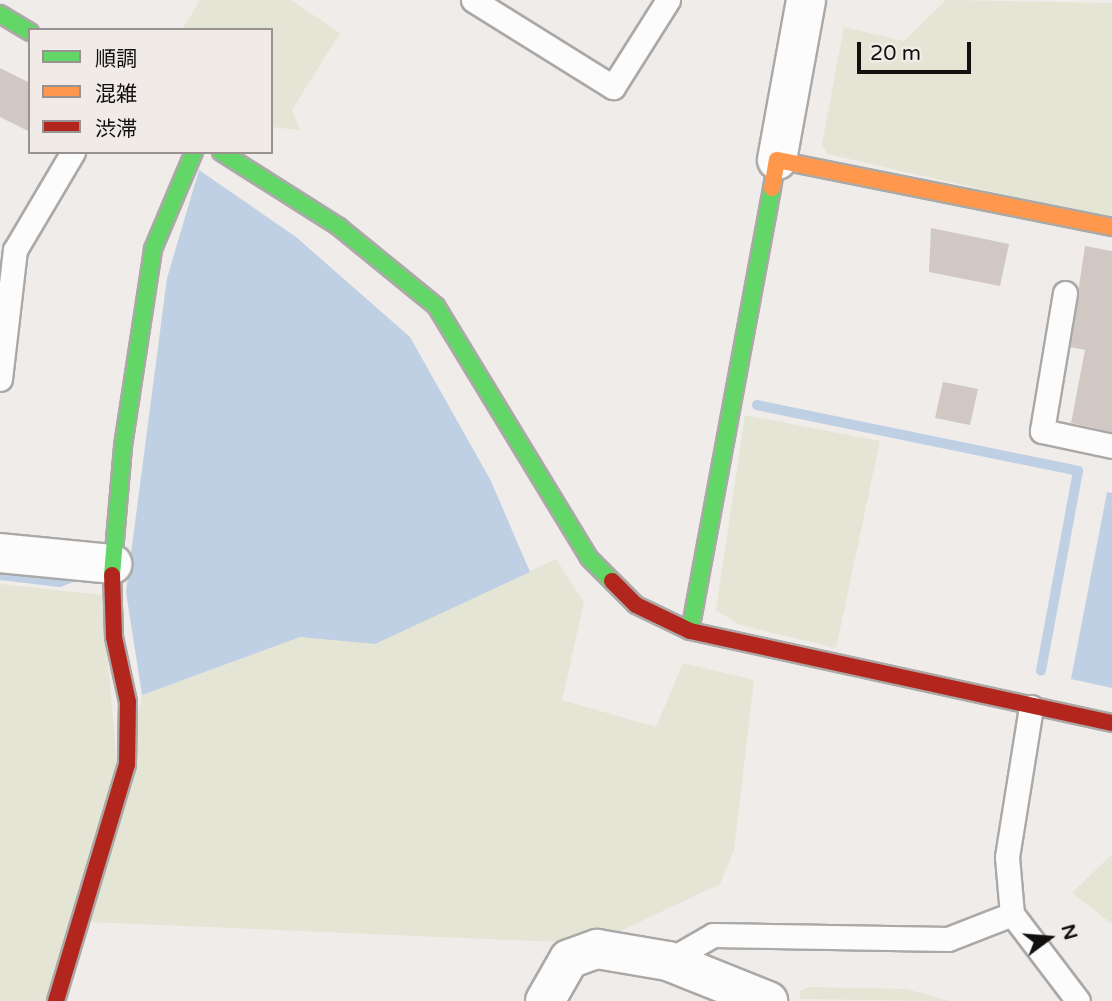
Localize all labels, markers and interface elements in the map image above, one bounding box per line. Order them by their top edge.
legend [28,28,273,154]
scale bar [860,28,974,72]
text: 20 m [870,41,921,66]
text: 順調 [95,47,137,72]
text: 混雑 [95,82,137,107]
text: 渋滞 [95,117,137,142]
north arrow [1014,903,1084,973]
text: N [1057,922,1082,943]

